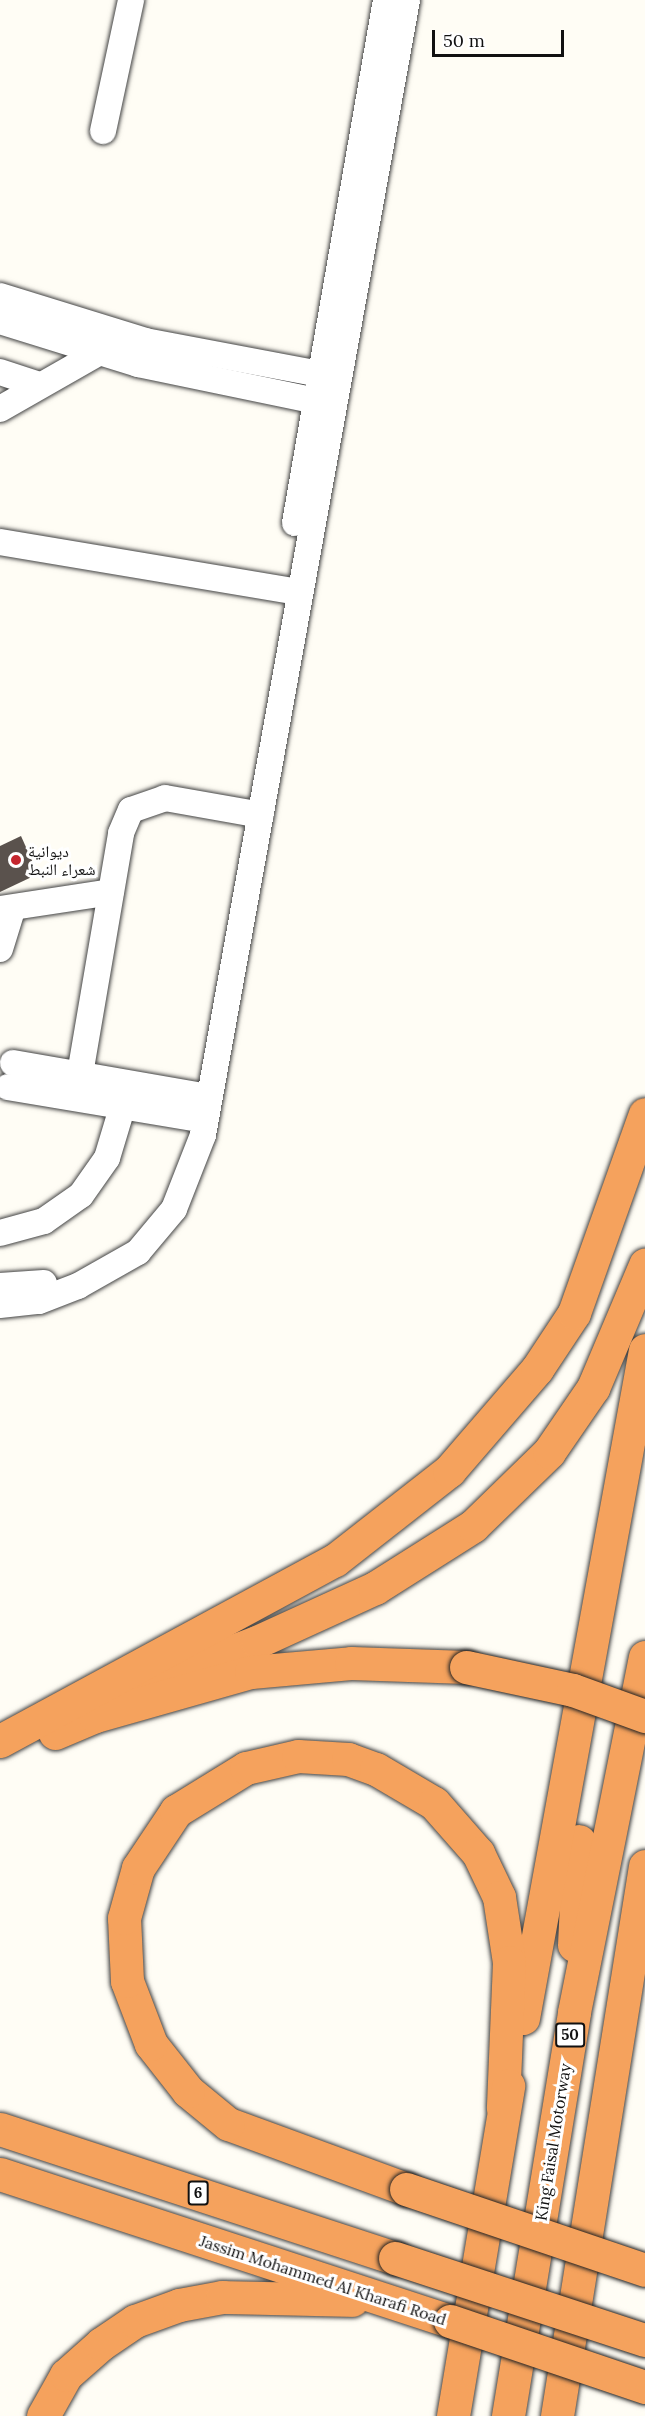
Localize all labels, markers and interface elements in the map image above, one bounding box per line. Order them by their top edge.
scale bar [435,18,567,56]
text: 50 m [443,29,485,52]
place label: ديوانية شعراء النبط [28,841,96,879]
marker: ديوانية شعراء النبط [9,853,23,867]
road number: 50 [555,2023,585,2047]
street label: King Faisal Motorway [531,2062,575,2222]
road number: 6 [188,2181,208,2205]
street label: Jassim Mohammed Al Kharafi Road [197,2231,449,2329]

